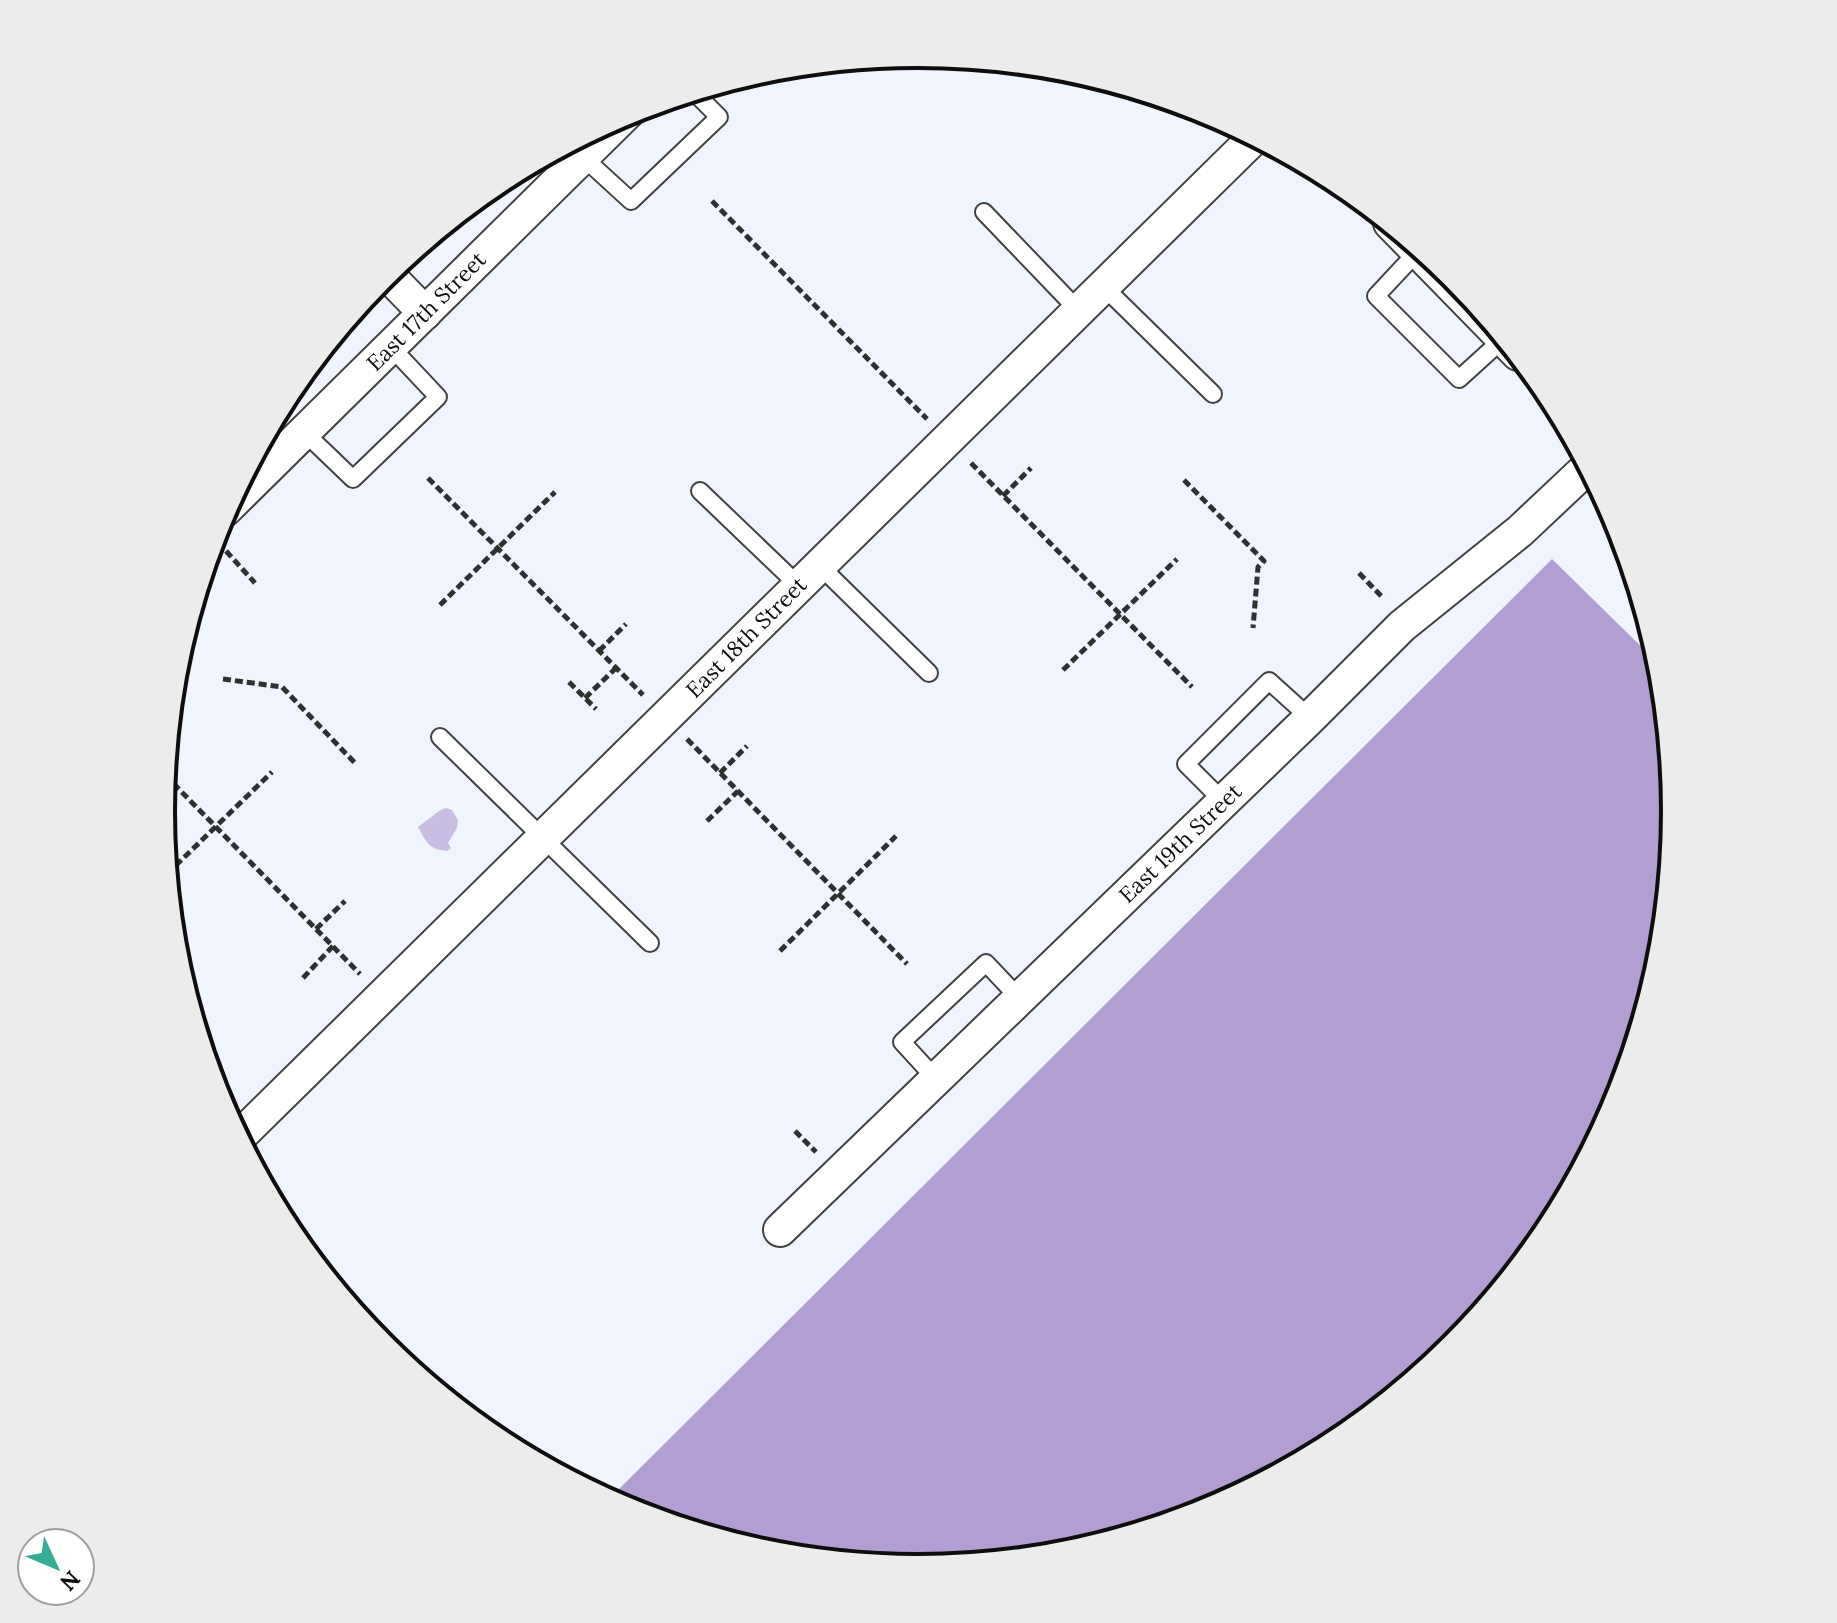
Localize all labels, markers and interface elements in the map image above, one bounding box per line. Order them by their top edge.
street label: East 17th Street [360,245,492,377]
street label: East 18th Street [680,570,813,703]
street label: East 19th Street [1113,777,1248,909]
north arrow [16,1527,96,1607]
text: N [54,1565,86,1597]

